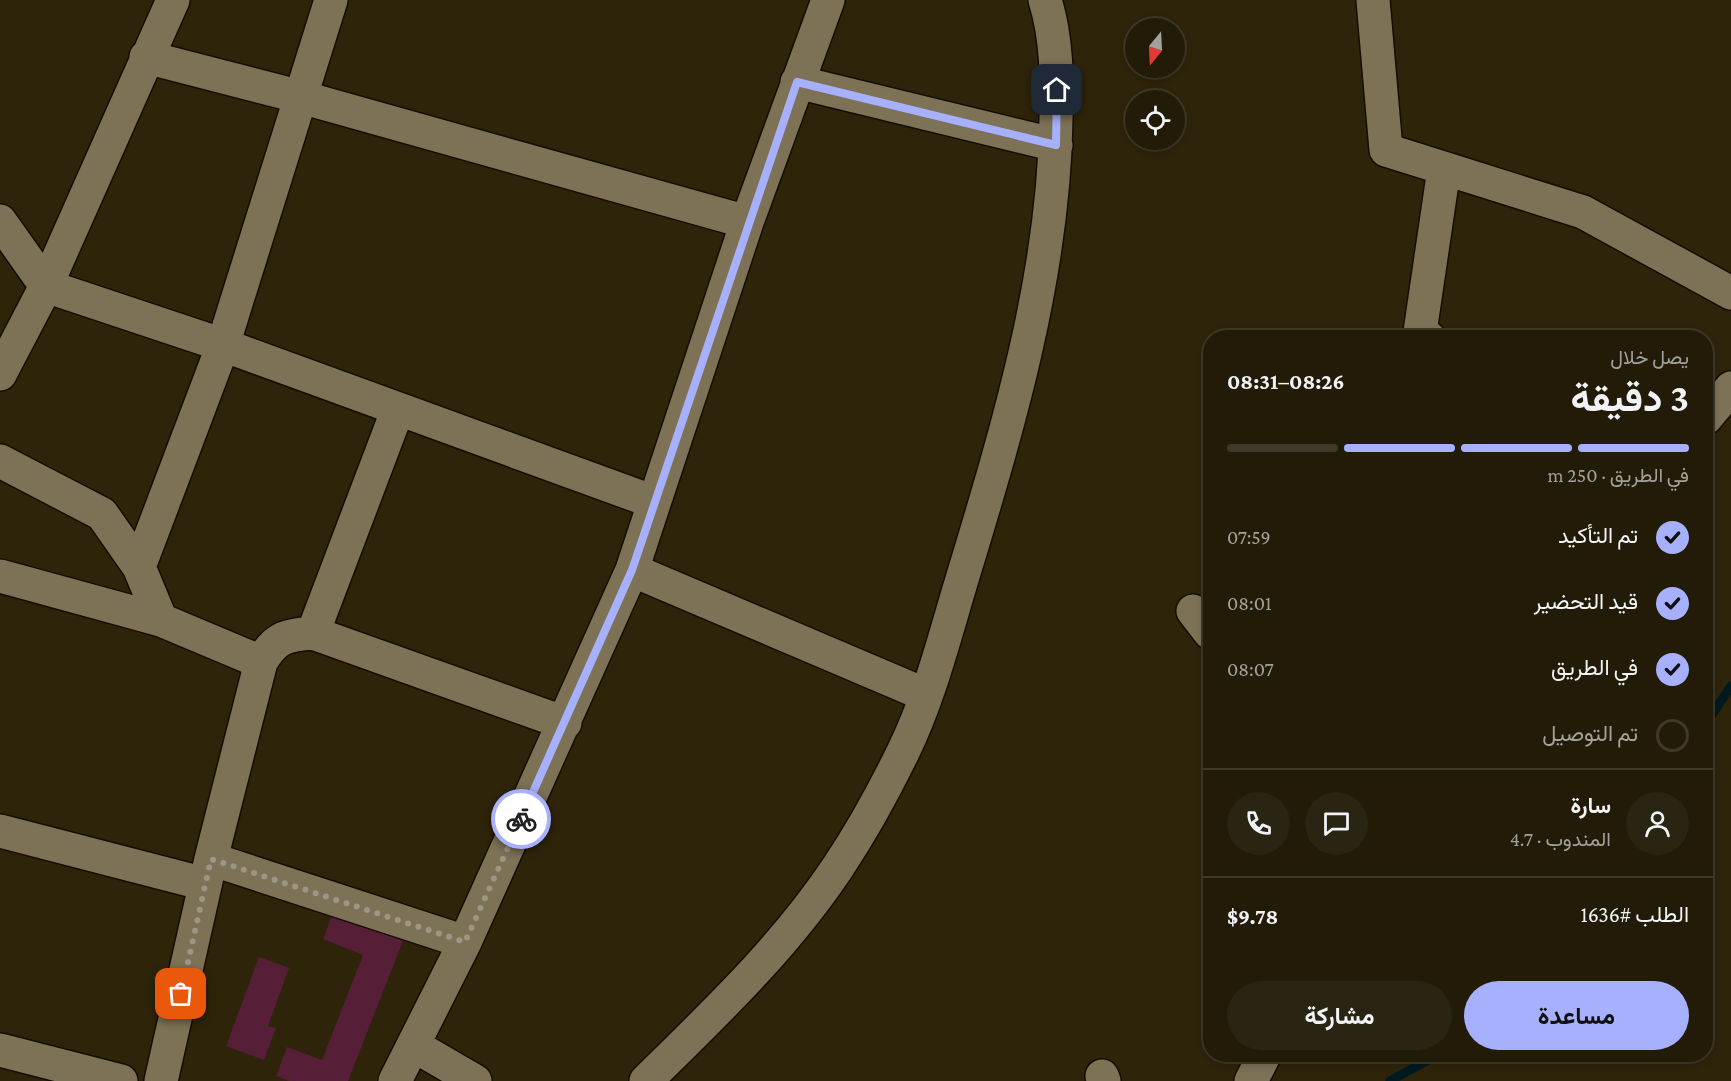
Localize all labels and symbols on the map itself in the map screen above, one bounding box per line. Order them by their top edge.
north arrow [1125,18,1185,78]
pin [1031,64,1082,115]
courier [491,789,551,849]
pin [155,968,206,1019]

